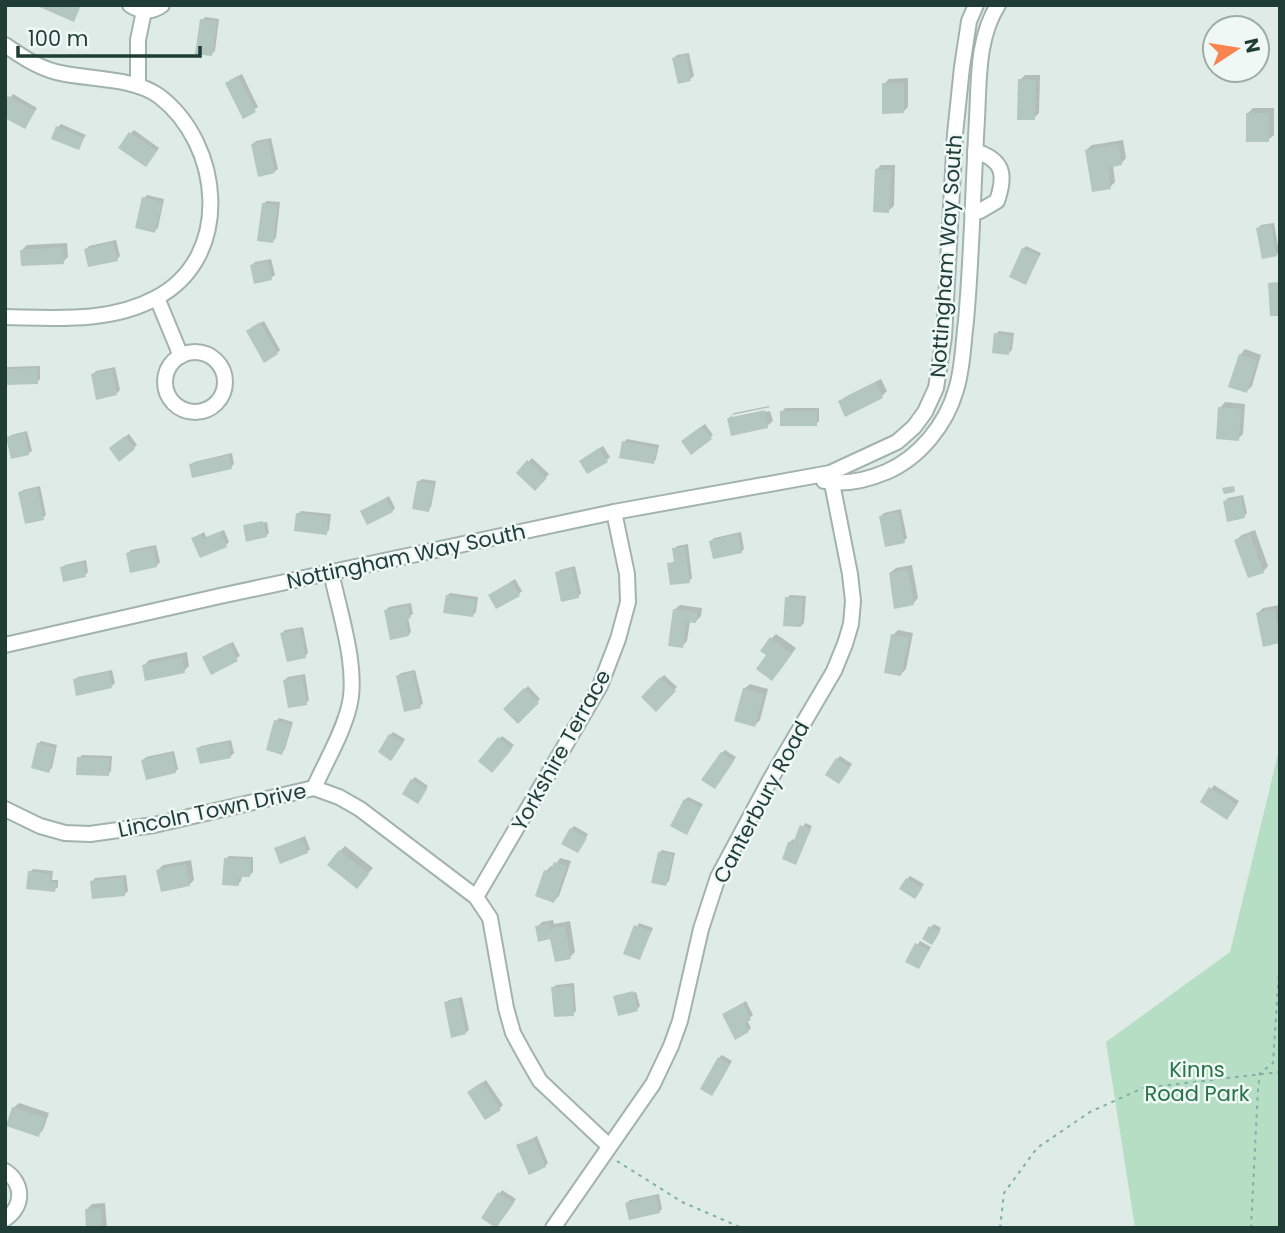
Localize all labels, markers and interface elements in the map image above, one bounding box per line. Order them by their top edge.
scale bar [18,14,200,58]
north arrow [1201,14,1271,84]
text: 100 m [28,24,88,53]
text: N [1237,36,1267,55]
street label: Nottingham Way South [923,133,969,379]
street label: Nottingham Way South [284,516,528,596]
street label: Yorkshire Terrace [505,664,617,836]
street label: Canterbury Road [706,716,816,888]
street label: Lincoln Town Drive [115,776,309,844]
park label: Kinns Road Park [1144,1055,1250,1108]

